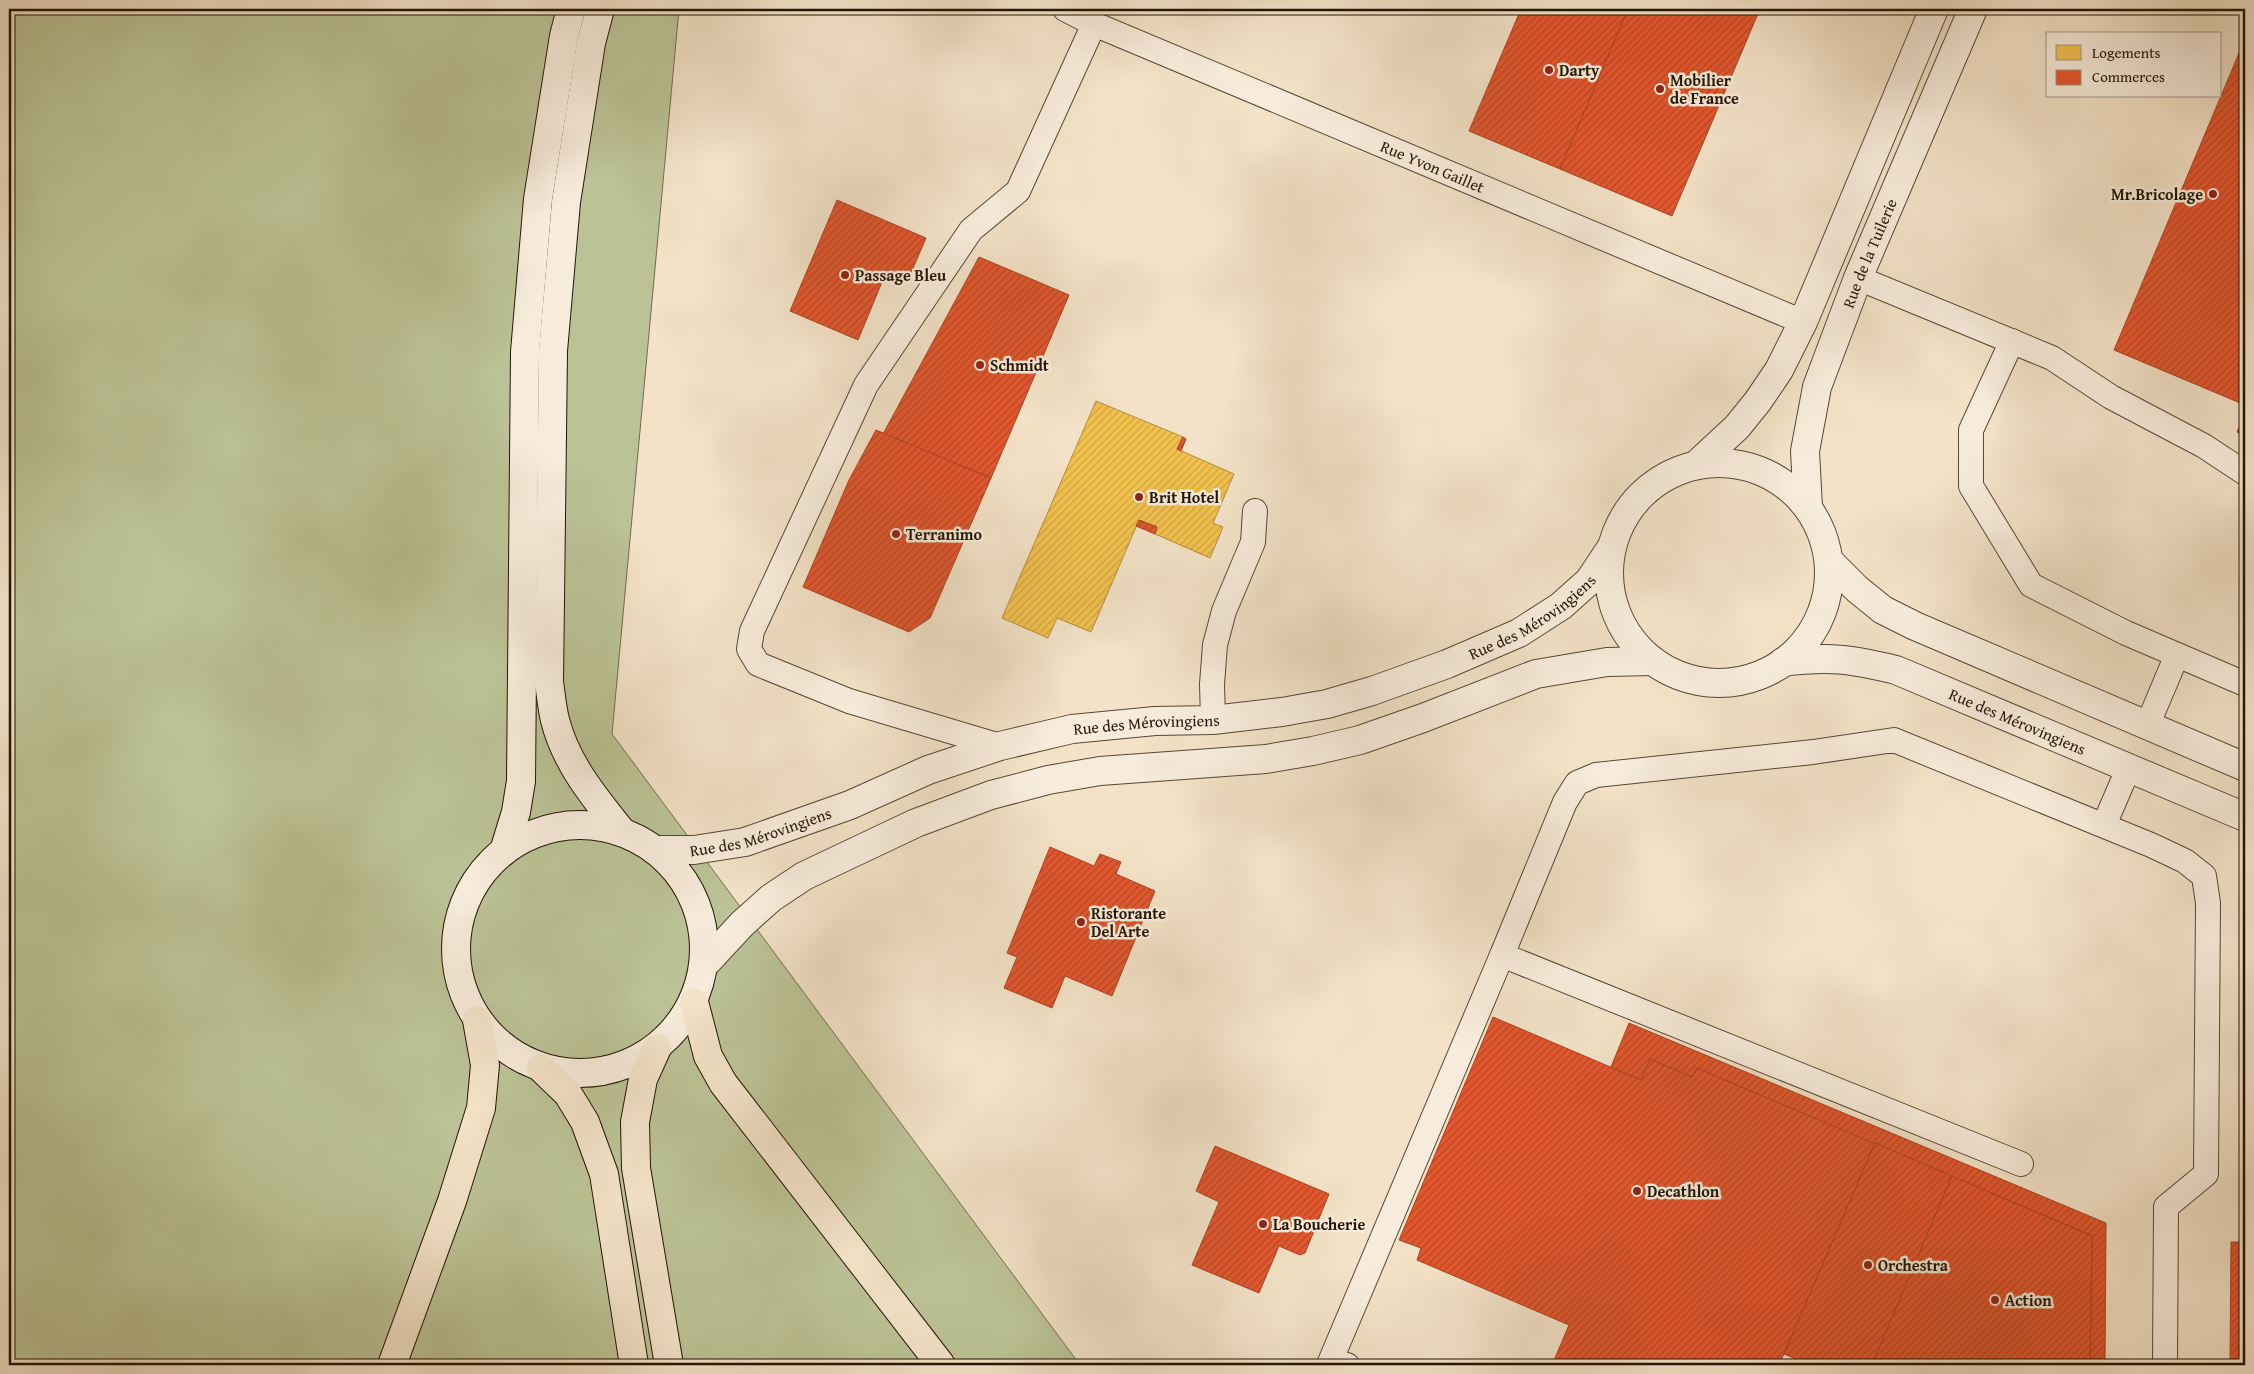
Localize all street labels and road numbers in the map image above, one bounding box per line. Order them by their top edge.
street label: Rue Yvon Gaillet [1377,134,1489,199]
street label: Rue de la Tuilerie [1836,194,1903,311]
street label: Rue des Mérovingiens [1465,570,1602,665]
street label: Rue des Mérovingiens [1945,682,2090,761]
street label: Rue des Mérovingiens [1072,707,1221,741]
street label: Rue des Mérovingiens [688,801,834,863]

